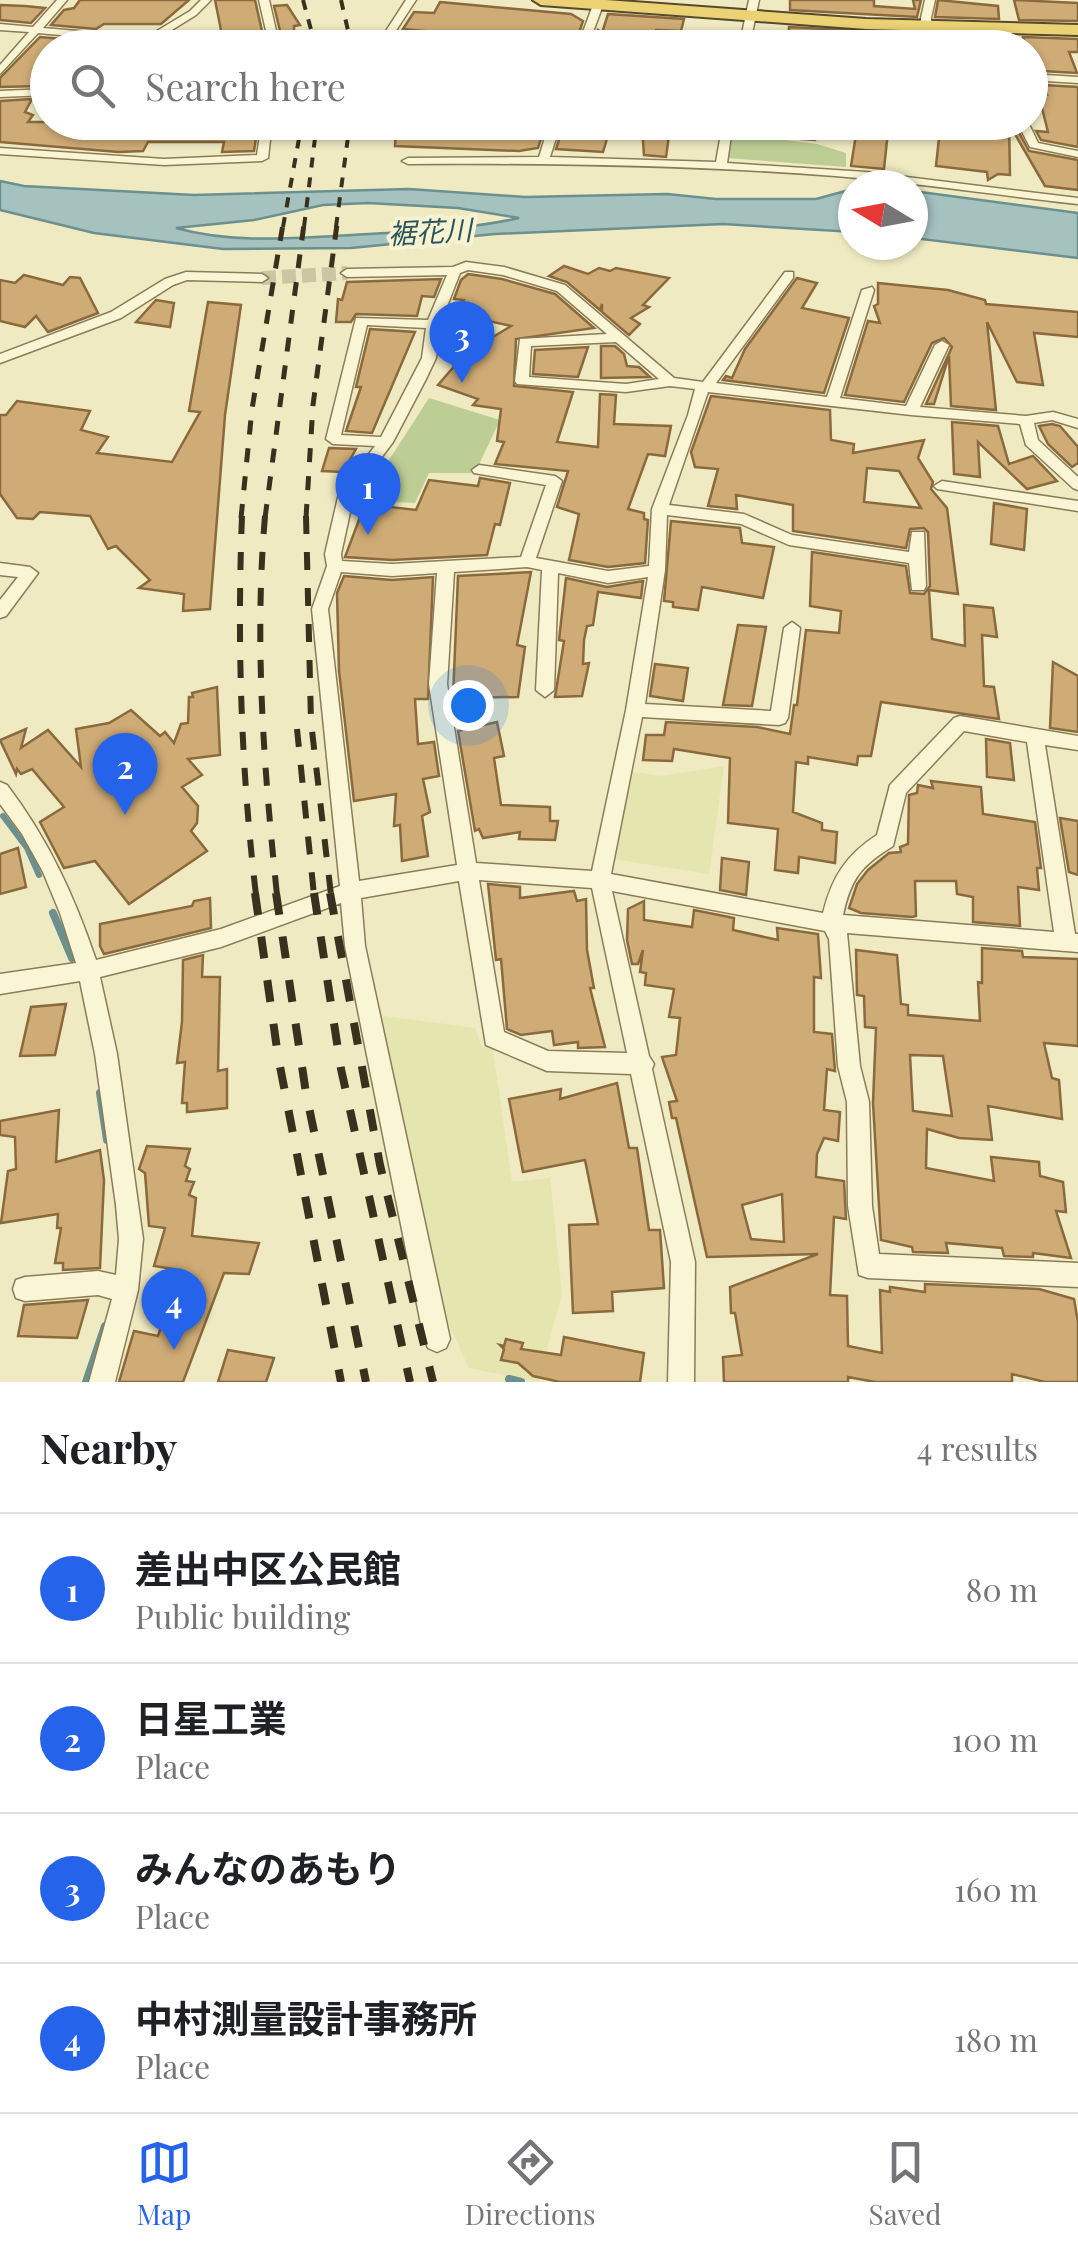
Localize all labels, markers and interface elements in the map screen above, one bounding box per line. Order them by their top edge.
search box [30,30,1048,140]
icon: search [65,58,120,113]
text: Search here [145,60,346,111]
north arrow [838,170,928,260]
water label: 裾花川 [387,210,476,251]
pin: 3 [430,300,494,383]
pin: 1 [336,452,400,535]
your location [443,680,494,731]
pin: 2 [92,732,158,815]
pin: 4 [142,1268,206,1350]
text: Nearby [40,1419,177,1475]
text: 4 results [917,1426,1038,1469]
text: 差出中区公民館 [135,1542,401,1593]
text: 1 [66,1567,79,1610]
text: 80 m [966,1567,1038,1610]
text: Public building [135,1594,351,1637]
text: 日星工業 [135,1692,287,1743]
text: 2 [64,1717,81,1760]
text: 100 m [951,1717,1038,1760]
text: Place [135,1744,210,1787]
text: みんなのあもり [135,1842,401,1893]
text: 3 [65,1867,80,1910]
text: 160 m [954,1867,1038,1910]
text: Place [135,1894,210,1937]
text: 中村測量設計事務所 [135,1992,477,2043]
text: 4 [64,2017,81,2060]
text: 180 m [954,2017,1038,2060]
text: Place [135,2044,210,2087]
tab: Map [137,2135,192,2232]
tab: Directions [465,2135,595,2232]
tab: Saved [869,2135,941,2232]

